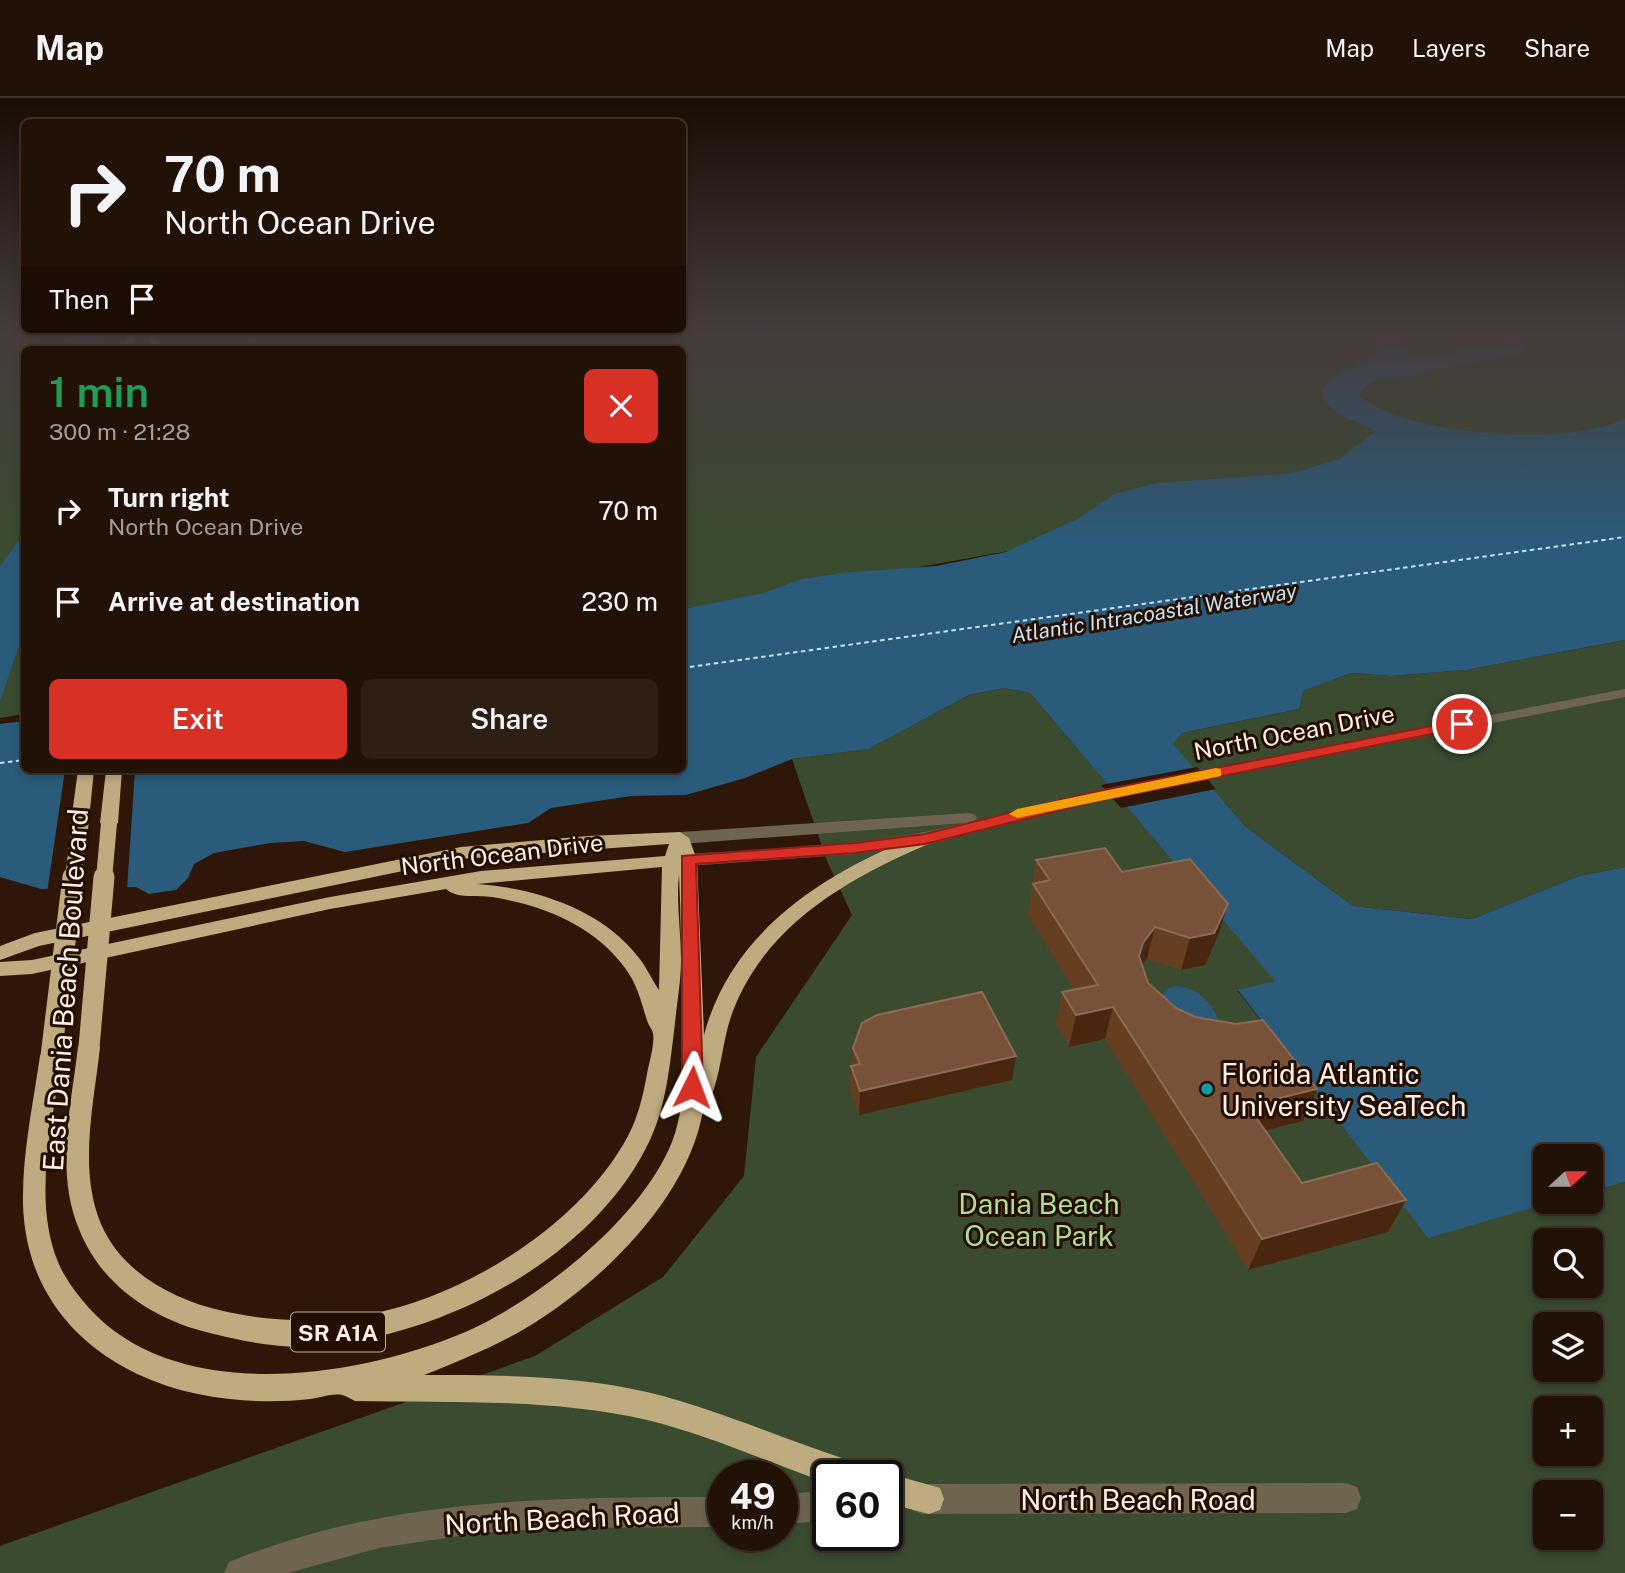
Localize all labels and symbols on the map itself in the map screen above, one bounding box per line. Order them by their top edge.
water label: Atlantic Intracoastal Waterway [1010,578,1299,648]
pin [1432,694,1492,754]
street label: North Ocean Drive [1191,699,1397,765]
street label: East Dania Beach Boulevard [36,808,94,1172]
street label: North Ocean Drive [399,828,605,880]
position arrow [655,1050,729,1124]
place label: Florida Atlantic University SeaTech [1221,1057,1466,1122]
marker: Florida Atlantic University SeaTech [1199,1081,1215,1097]
north arrow [1533,1144,1603,1214]
park label: Dania Beach Ocean Park [958,1187,1120,1252]
road number: SR A1A [291,1312,385,1352]
speed limit sign: 60 [812,1460,903,1551]
street label: North Beach Road [1020,1483,1256,1516]
street label: North Beach Road [444,1495,680,1541]

